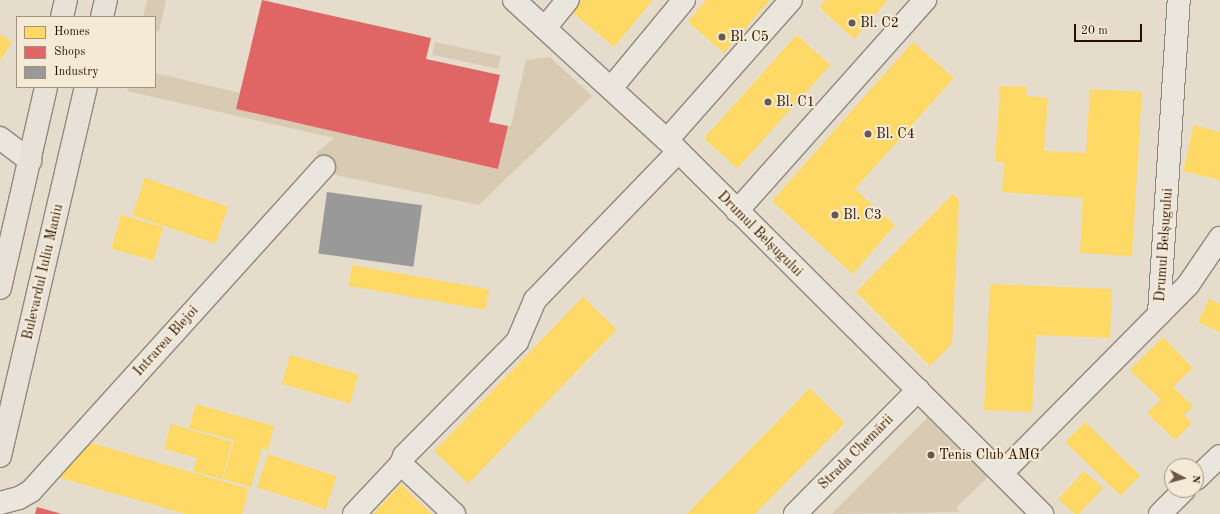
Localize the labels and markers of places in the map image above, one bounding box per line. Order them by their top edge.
place label: Bl. C2 [860,15,899,31]
marker: Bl. C2 [847,18,857,28]
place label: Bl. C5 [730,29,769,45]
marker: Bl. C5 [717,32,727,42]
place label: Bl. C1 [776,94,815,110]
marker: Bl. C1 [763,97,773,107]
place label: Bl. C4 [876,126,915,142]
marker: Bl. C4 [863,129,873,139]
place label: Bl. C3 [843,207,882,223]
marker: Bl. C3 [830,210,840,220]
place label: Tenis Club AMG [939,447,1040,463]
marker: Tenis Club AMG [926,450,936,460]

